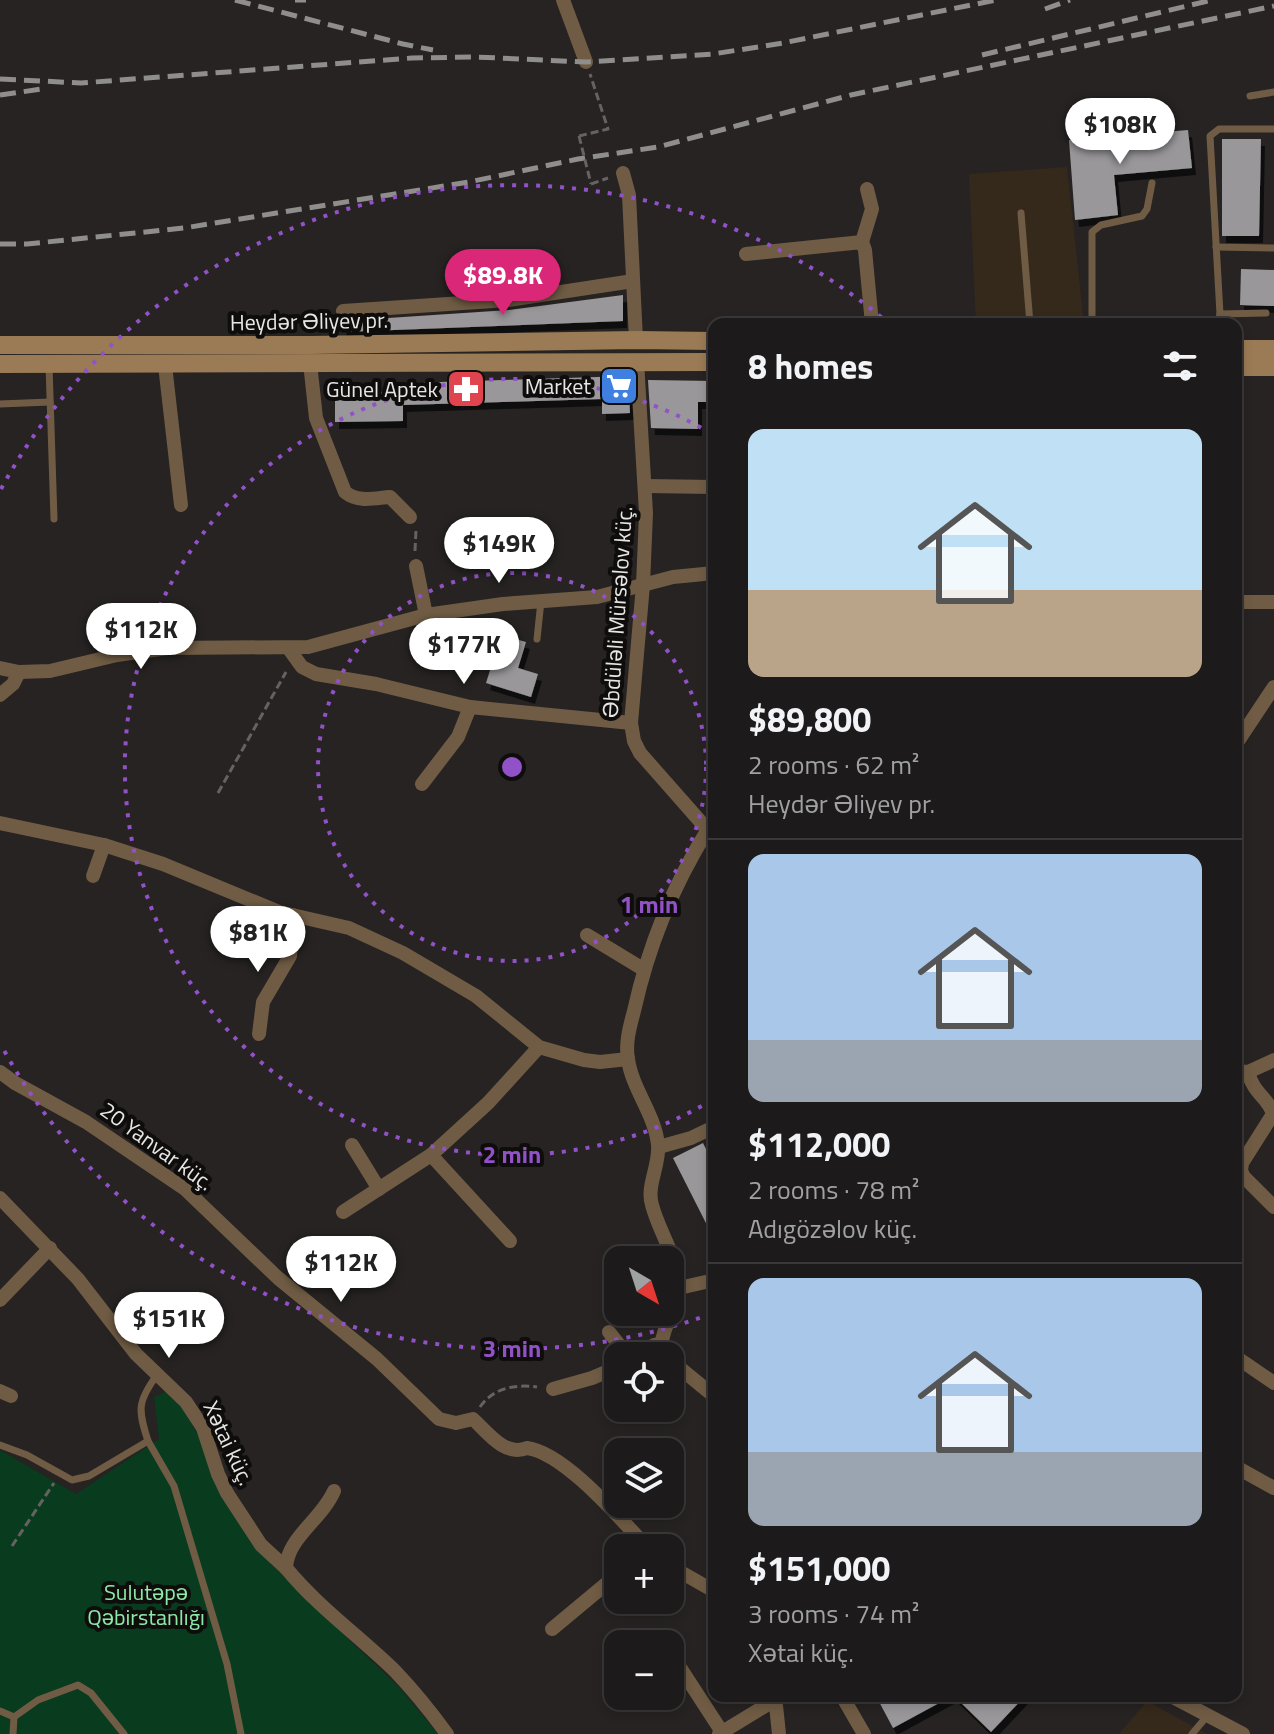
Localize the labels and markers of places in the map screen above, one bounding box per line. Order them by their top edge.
pin: $108K [1064,98,1176,166]
pin: $89.8K [438,249,568,317]
supermarket icon: Market [598,365,640,407]
pharmacy icon: Günel Aptek [445,368,487,410]
place label: Market [525,369,591,403]
place label: Günel Aptek [326,372,438,406]
pin: $149K [443,517,555,585]
pin: $112K [85,603,197,671]
pin: $177K [408,618,520,686]
centre of rings [498,753,526,781]
pin: $81K [211,906,305,974]
pin: $112K [285,1236,397,1304]
pin: $151K [113,1292,225,1360]

